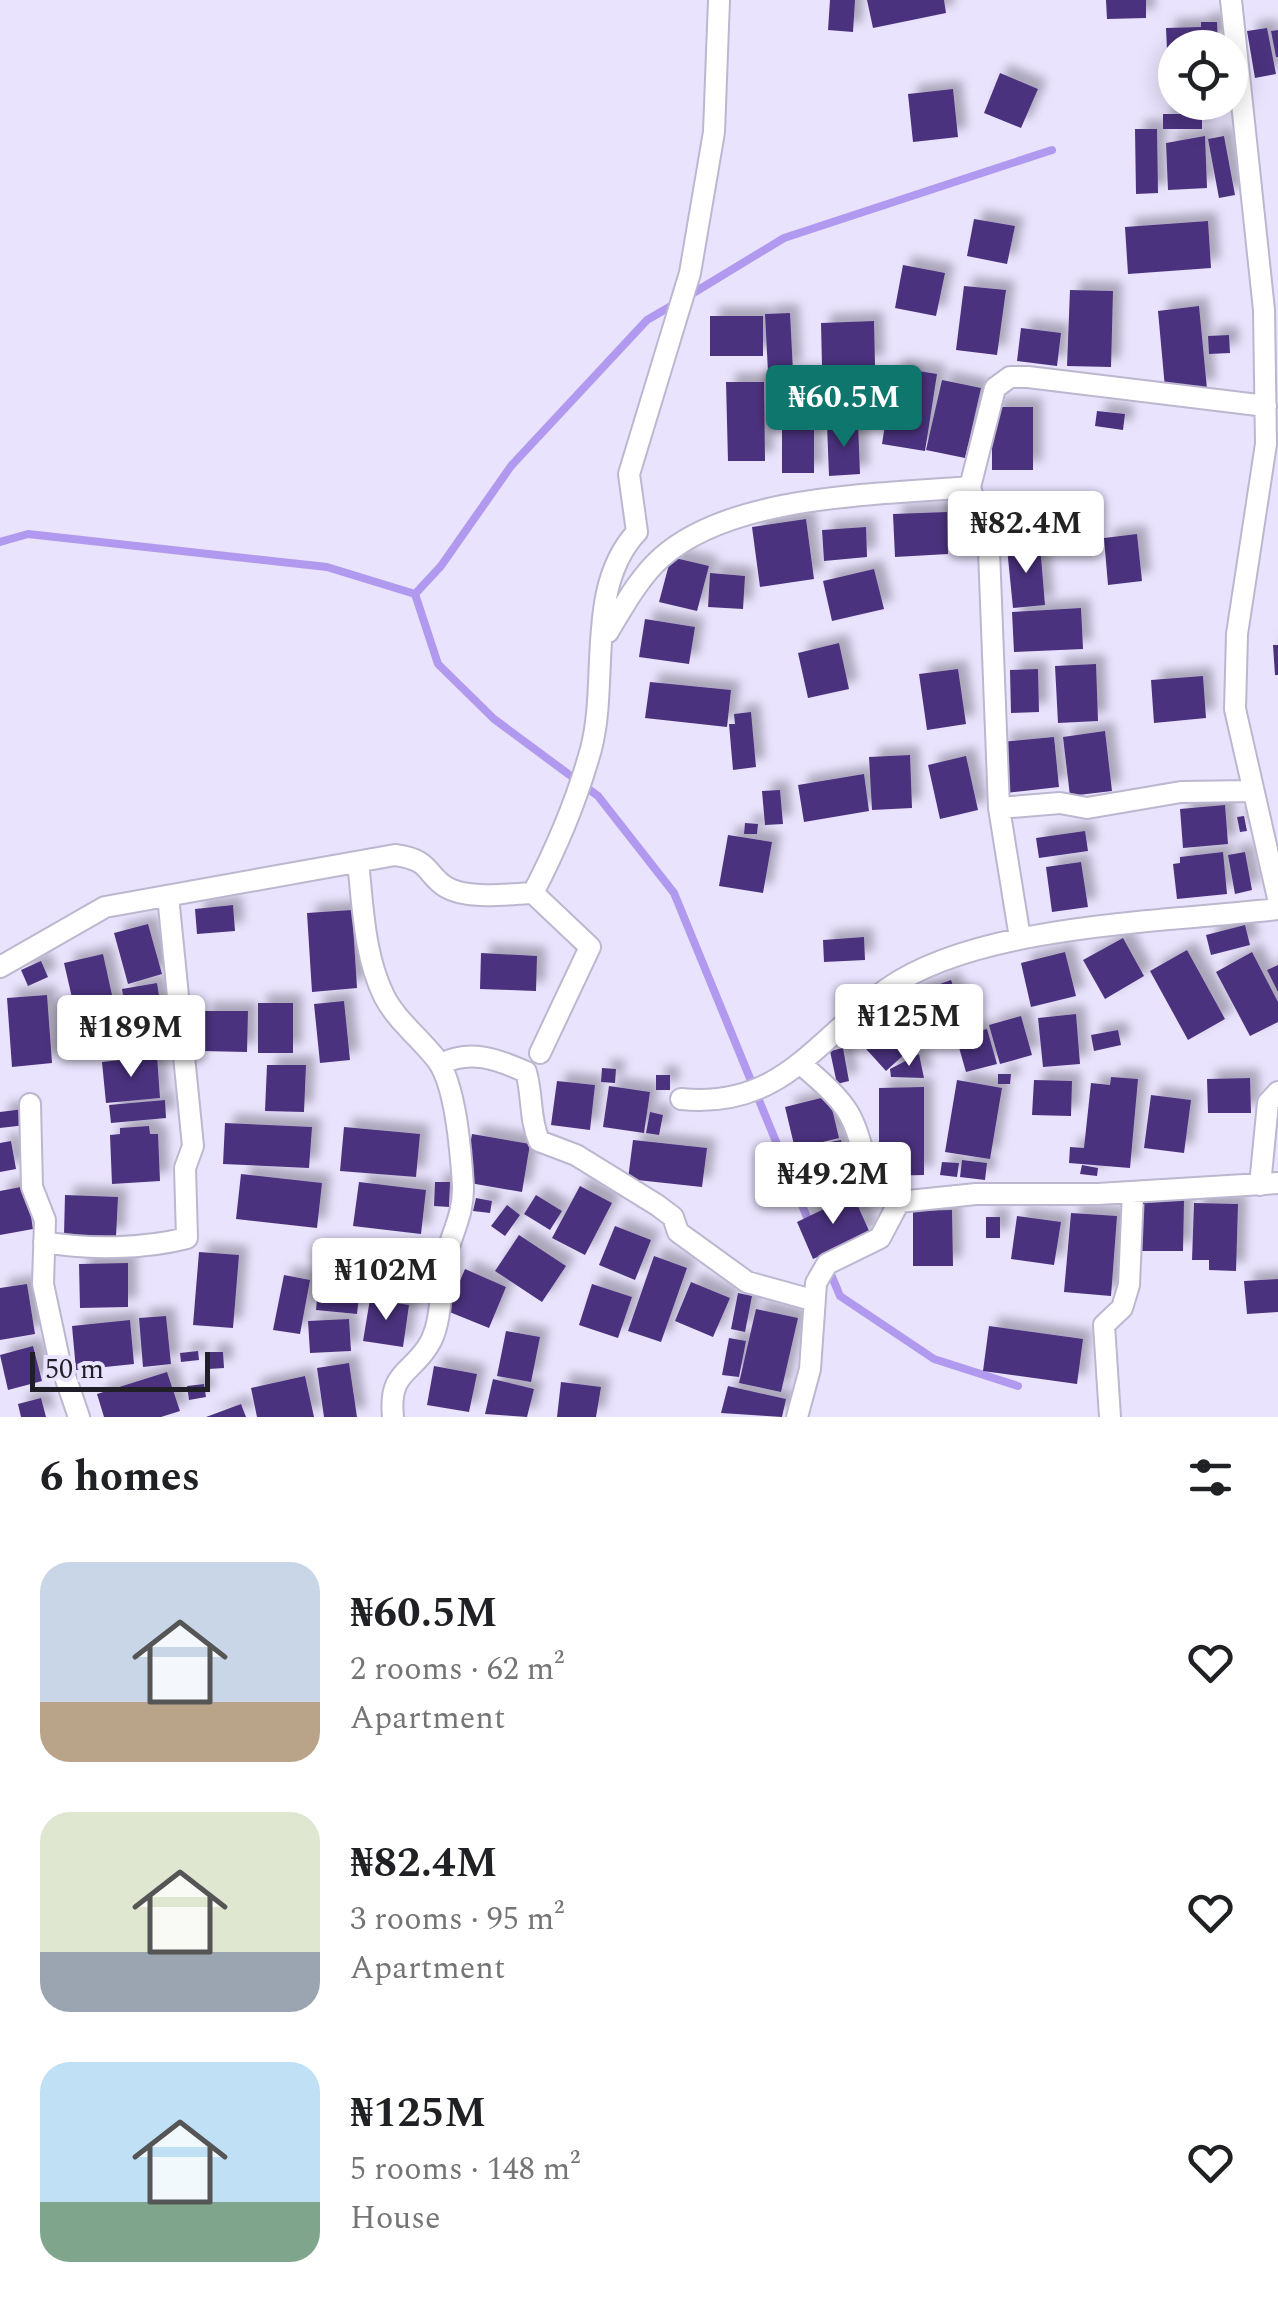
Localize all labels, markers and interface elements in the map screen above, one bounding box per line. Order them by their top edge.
map controls [1158,30,1248,120]
button: locate [1158,30,1248,120]
pin: ₦60.5M [763,365,925,450]
text: ₦60.5M [788,373,900,422]
pin: ₦82.4M [945,491,1107,576]
text: ₦82.4M [970,499,1082,548]
pin: ₦125M [839,984,979,1069]
text: ₦125M [857,992,961,1041]
pin: ₦189M [61,995,201,1080]
text: ₦189M [79,1003,183,1052]
pin: ₦49.2M [752,1142,914,1227]
text: ₦49.2M [777,1150,889,1199]
pin: ₦102M [316,1238,456,1323]
text: ₦102M [334,1246,438,1295]
scale bar [30,1347,210,1392]
text: 50 m [45,1348,104,1391]
text: 6 homes [40,1446,200,1509]
icon: filters [1183,1450,1238,1505]
text: ₦60.5M [350,1582,497,1645]
icon: home [120,1602,240,1722]
icon: heart [1183,1635,1238,1690]
text: 2 rooms · 62 m² [350,1645,564,1694]
text: Apartment [350,1694,505,1743]
text: ₦82.4M [350,1832,497,1895]
icon: home [120,1852,240,1972]
icon: heart [1183,1885,1238,1940]
text: 3 rooms · 95 m² [350,1895,564,1944]
text: Apartment [350,1944,505,1993]
text: ₦125M [350,2082,486,2145]
icon: home [120,2102,240,2222]
icon: heart [1183,2135,1238,2190]
text: 5 rooms · 148 m² [350,2145,580,2194]
text: House [350,2194,440,2243]

